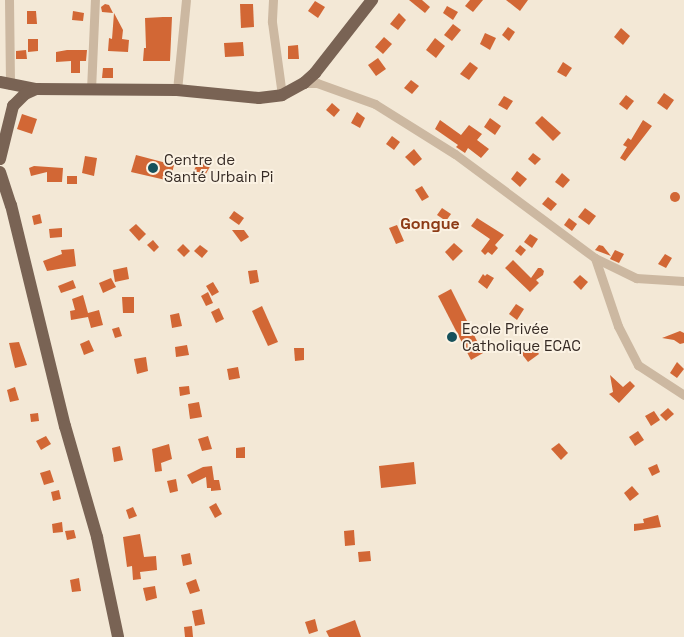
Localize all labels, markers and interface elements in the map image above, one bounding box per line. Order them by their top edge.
place label: Centre de Santé Urbain Pi [164,150,274,185]
marker: Centre de Santé Urbain Pi [146,161,160,175]
district label: Gongue [400,214,460,234]
place label: Ecole Privée Catholique ECAC [462,319,581,354]
marker: Ecole Privée Catholique ECAC [446,331,458,343]

